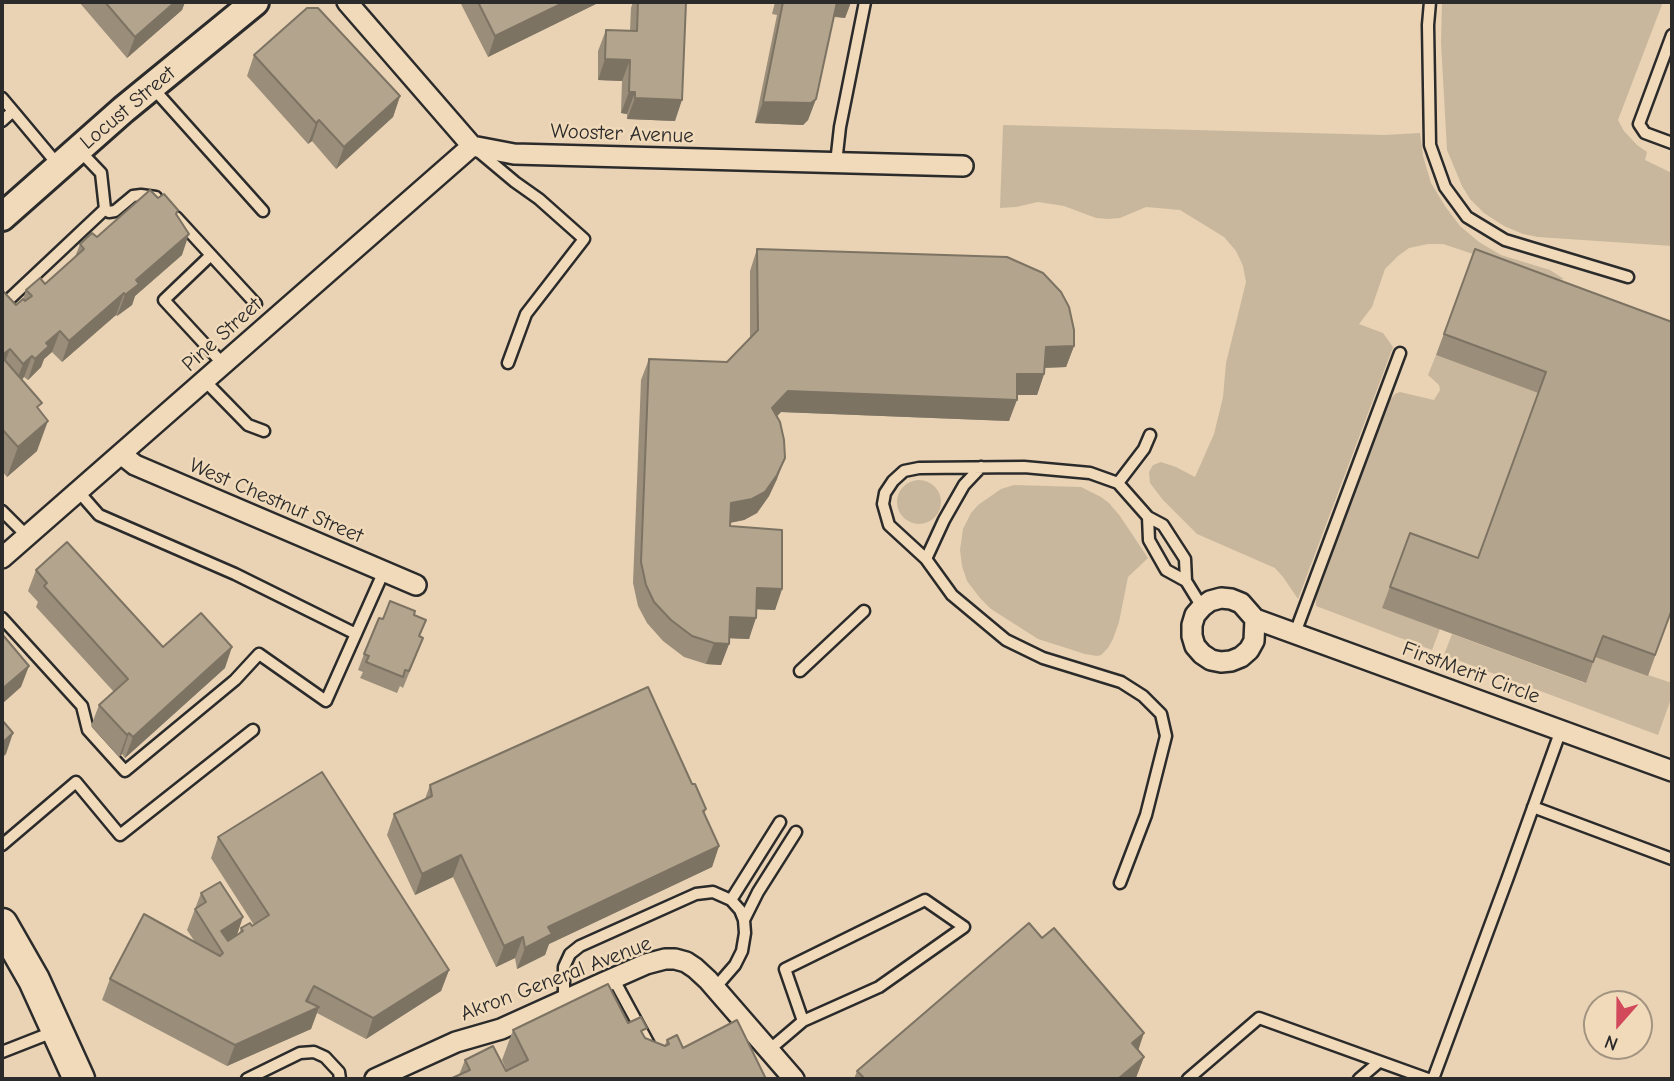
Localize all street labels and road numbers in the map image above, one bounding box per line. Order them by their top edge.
street label: Locust Street [75,61,181,155]
street label: Wooster Avenue [550,119,694,149]
street label: Pine Street [177,293,267,377]
street label: West Chestnut Street [185,453,367,549]
street label: FirstMerit Circle [1399,636,1543,710]
street label: Akron General Avenue [457,931,655,1027]

